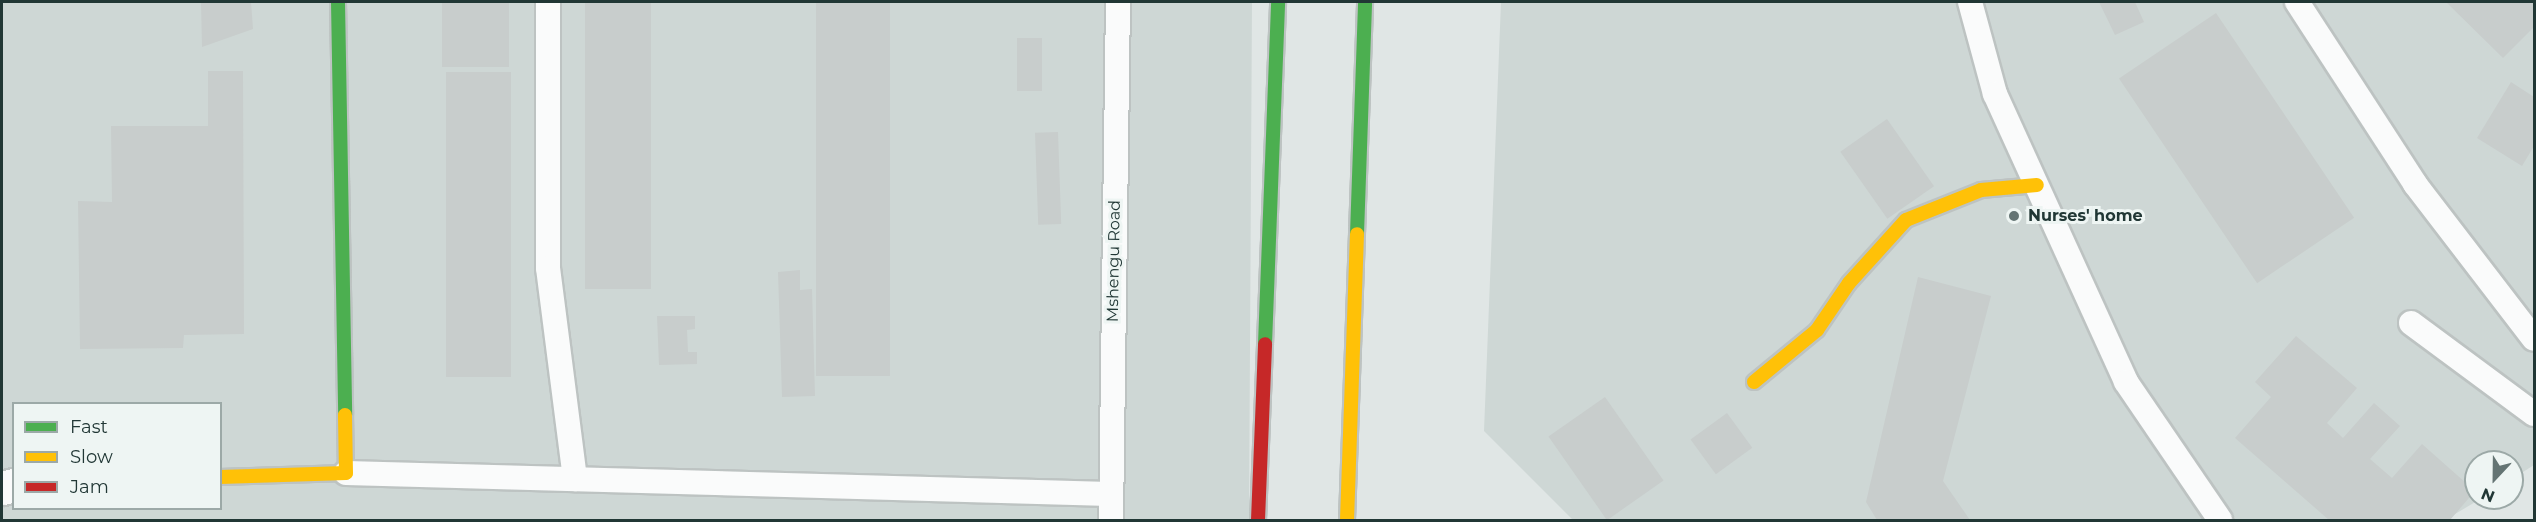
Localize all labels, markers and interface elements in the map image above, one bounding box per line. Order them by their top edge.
street label: Mshengu Road [1103,200,1125,322]
place label: Nurses' home [2028,206,2143,226]
marker: Nurses' home [2005,207,2023,225]
legend [12,402,222,510]
text: Fast [70,416,108,438]
text: Slow [70,446,113,468]
north arrow [2464,450,2524,510]
text: Jam [70,476,109,498]
text: N [2478,484,2497,507]

